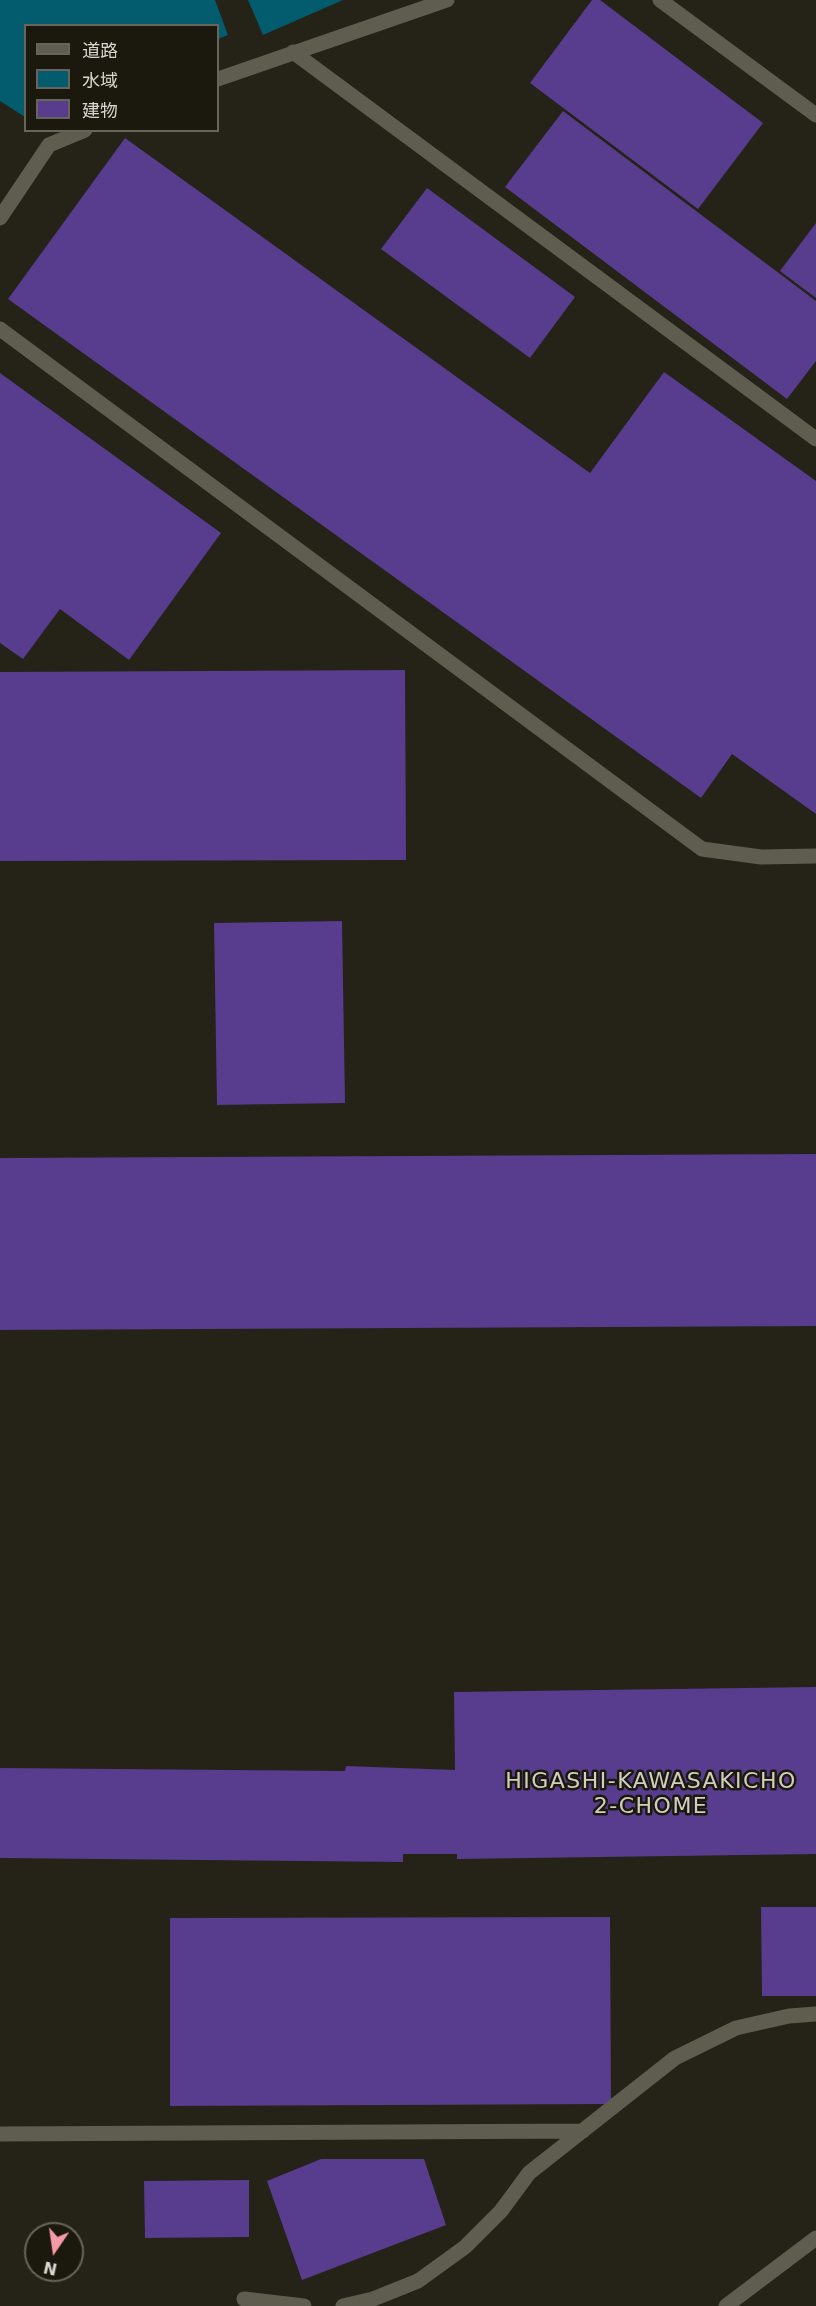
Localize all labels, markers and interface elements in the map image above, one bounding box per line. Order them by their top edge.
legend [24,24,219,132]
text: 道路 [82,40,118,61]
text: 水域 [82,70,118,91]
text: 建物 [82,100,118,121]
district label: HIGASHI-KAWASAKICHO 2-CHOME [505,1769,797,1820]
north arrow [24,2222,84,2282]
text: N [42,2257,59,2279]

